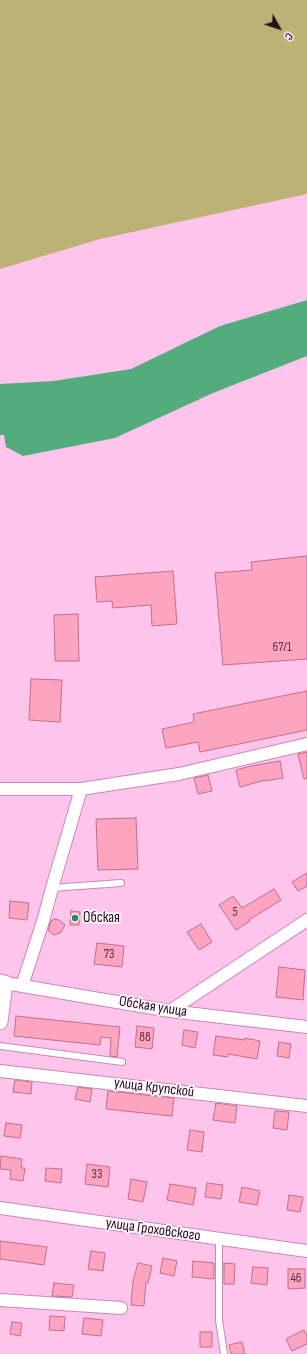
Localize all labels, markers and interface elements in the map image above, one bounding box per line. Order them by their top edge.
north arrow [259,8,299,48]
text: С [282,30,295,42]
house number: 67/1 [272,640,292,656]
house number: 5 [232,905,238,921]
place label: Обская [83,909,120,927]
marker: Обская [70,913,80,923]
house number: 73 [104,947,114,963]
street label: Обская улица [118,993,188,1021]
house number: 88 [139,1030,151,1046]
street label: улица Крупской [113,1074,195,1102]
house number: 33 [92,1167,102,1183]
street label: улица Гроховского [104,1214,202,1246]
house number: 46 [290,1271,302,1287]

